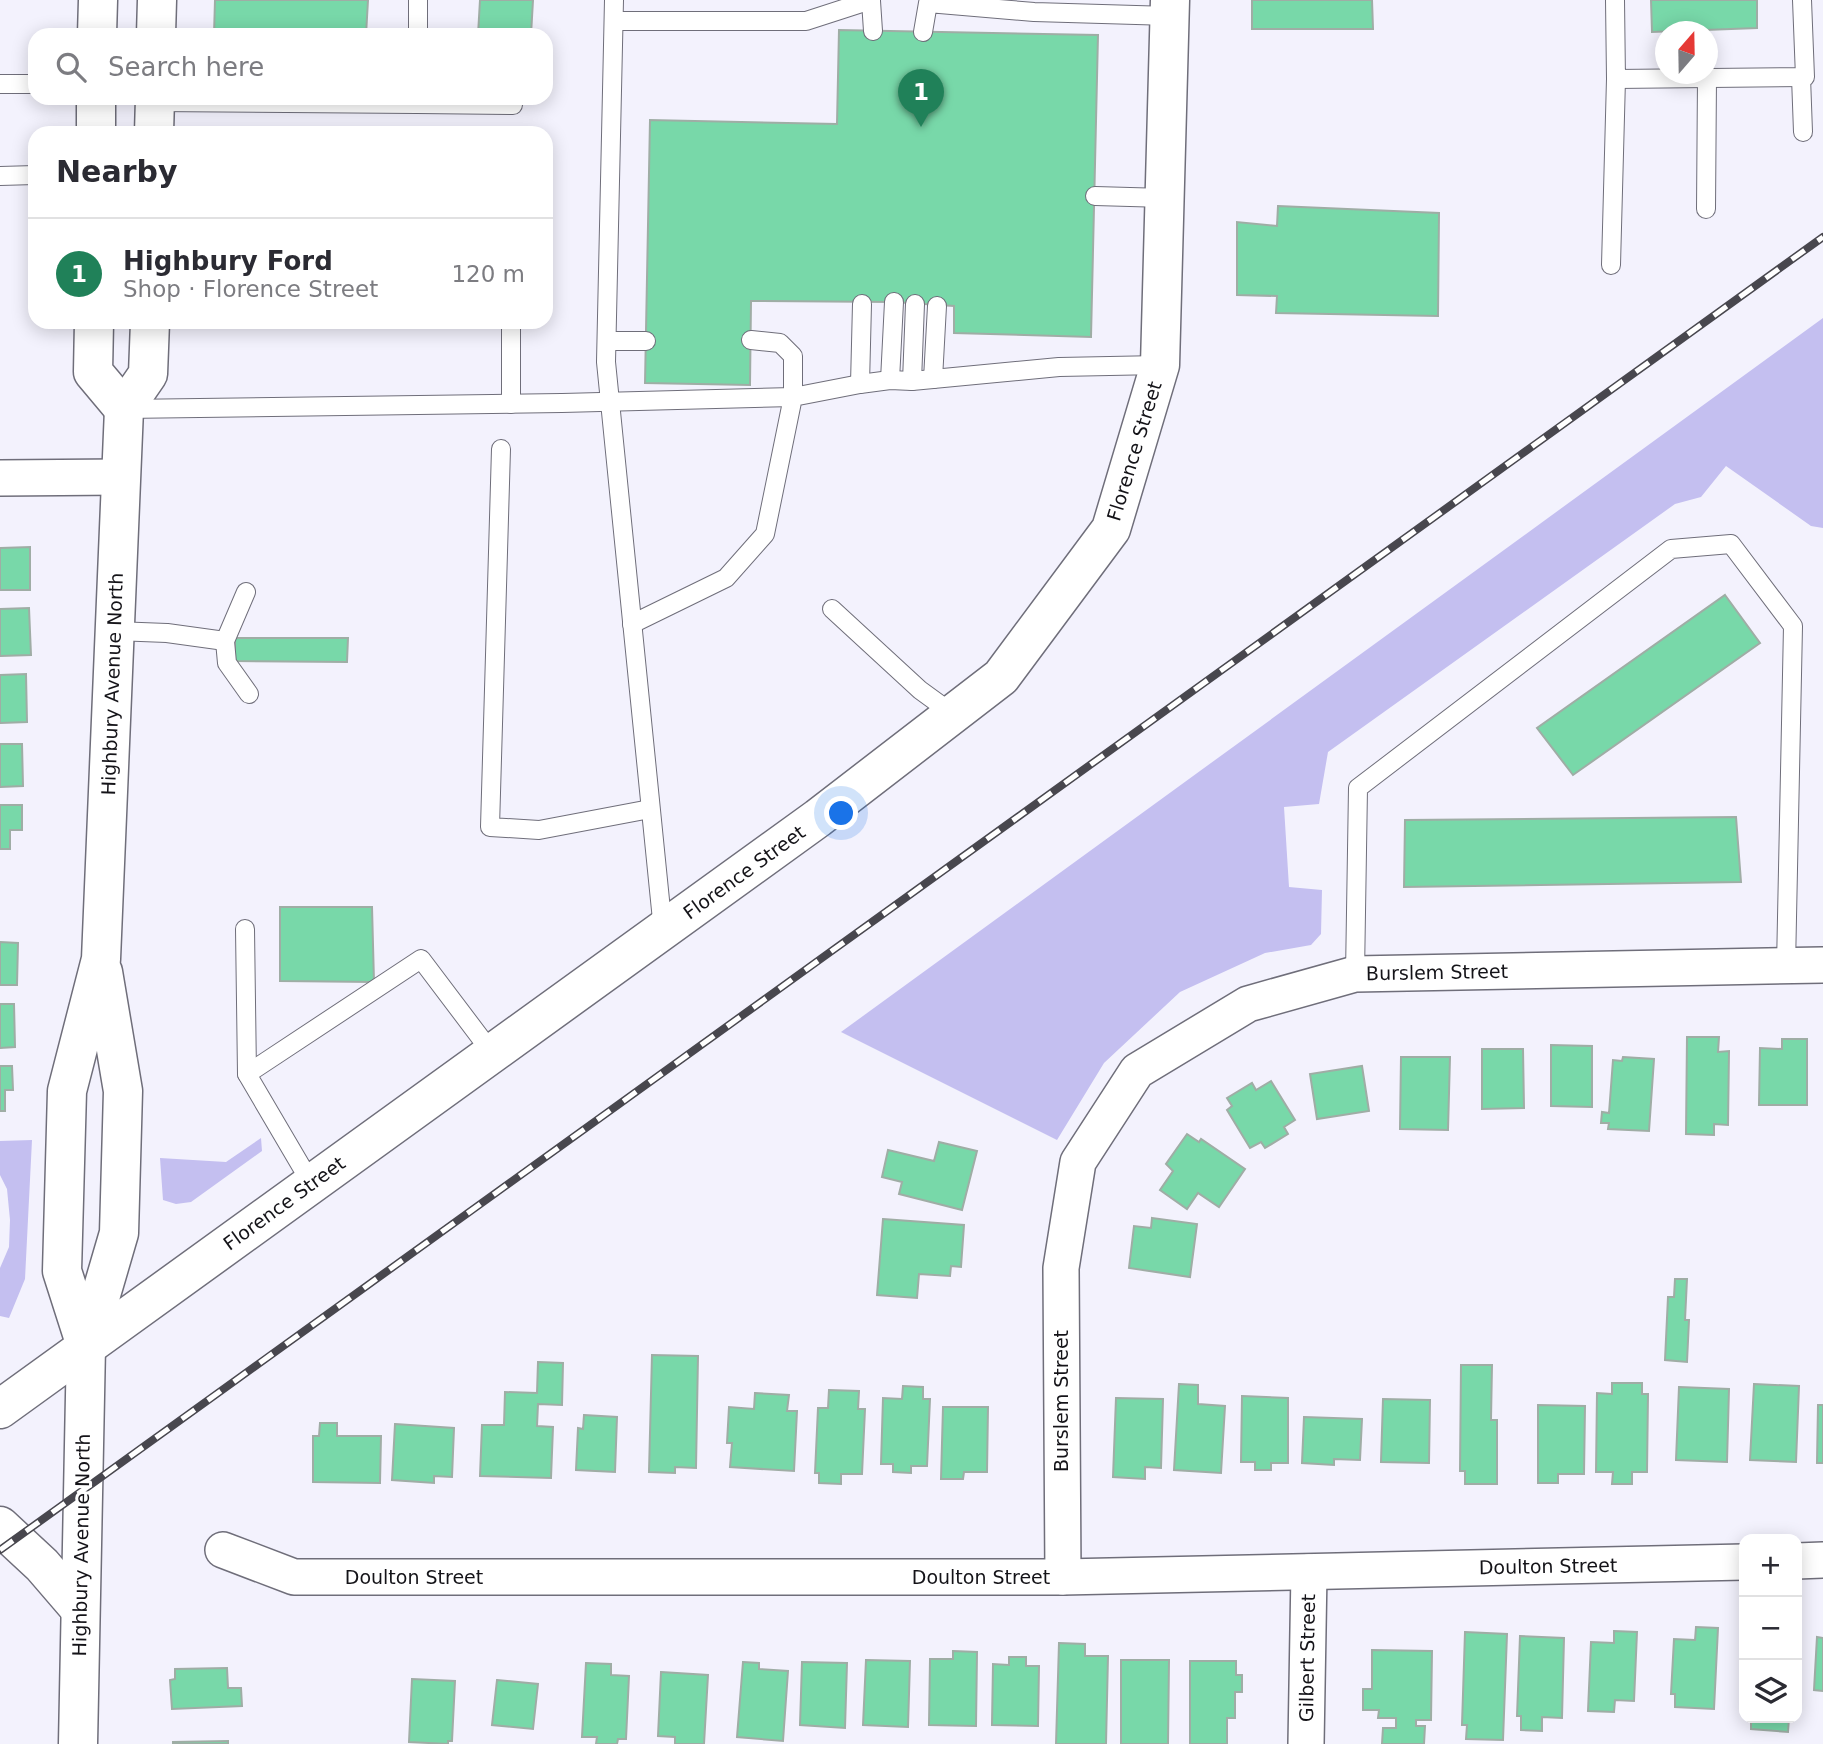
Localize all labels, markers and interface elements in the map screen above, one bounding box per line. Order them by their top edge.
north arrow [1655,21,1718,84]
search box [28,28,553,105]
icon: search [52,48,90,86]
text: Search here [108,52,264,82]
pin: 1 [898,69,944,127]
text: Nearby [56,154,178,189]
text: Highbury Ford [123,246,333,276]
text: 1 [71,261,87,287]
text: 120 m [451,261,525,287]
text: Shop · Florence Street [123,276,378,302]
street label: Florence Street [1102,379,1166,523]
street label: Highbury Avenue North [97,572,127,796]
your location [824,796,858,830]
street label: Florence Street [679,821,809,923]
street label: Burslem Street [1366,960,1508,984]
street label: Florence Street [219,1152,349,1254]
street label: Burslem Street [1050,1330,1072,1472]
street label: Highbury Avenue North [68,1434,94,1656]
map controls [1739,1534,1802,1723]
button: + [1739,1534,1802,1597]
street label: Doulton Street [1479,1554,1617,1578]
street label: Doulton Street [345,1566,483,1588]
street label: Doulton Street [912,1566,1050,1588]
street label: Gilbert Street [1295,1594,1319,1722]
button: − [1739,1597,1802,1660]
button: layers [1739,1660,1802,1723]

